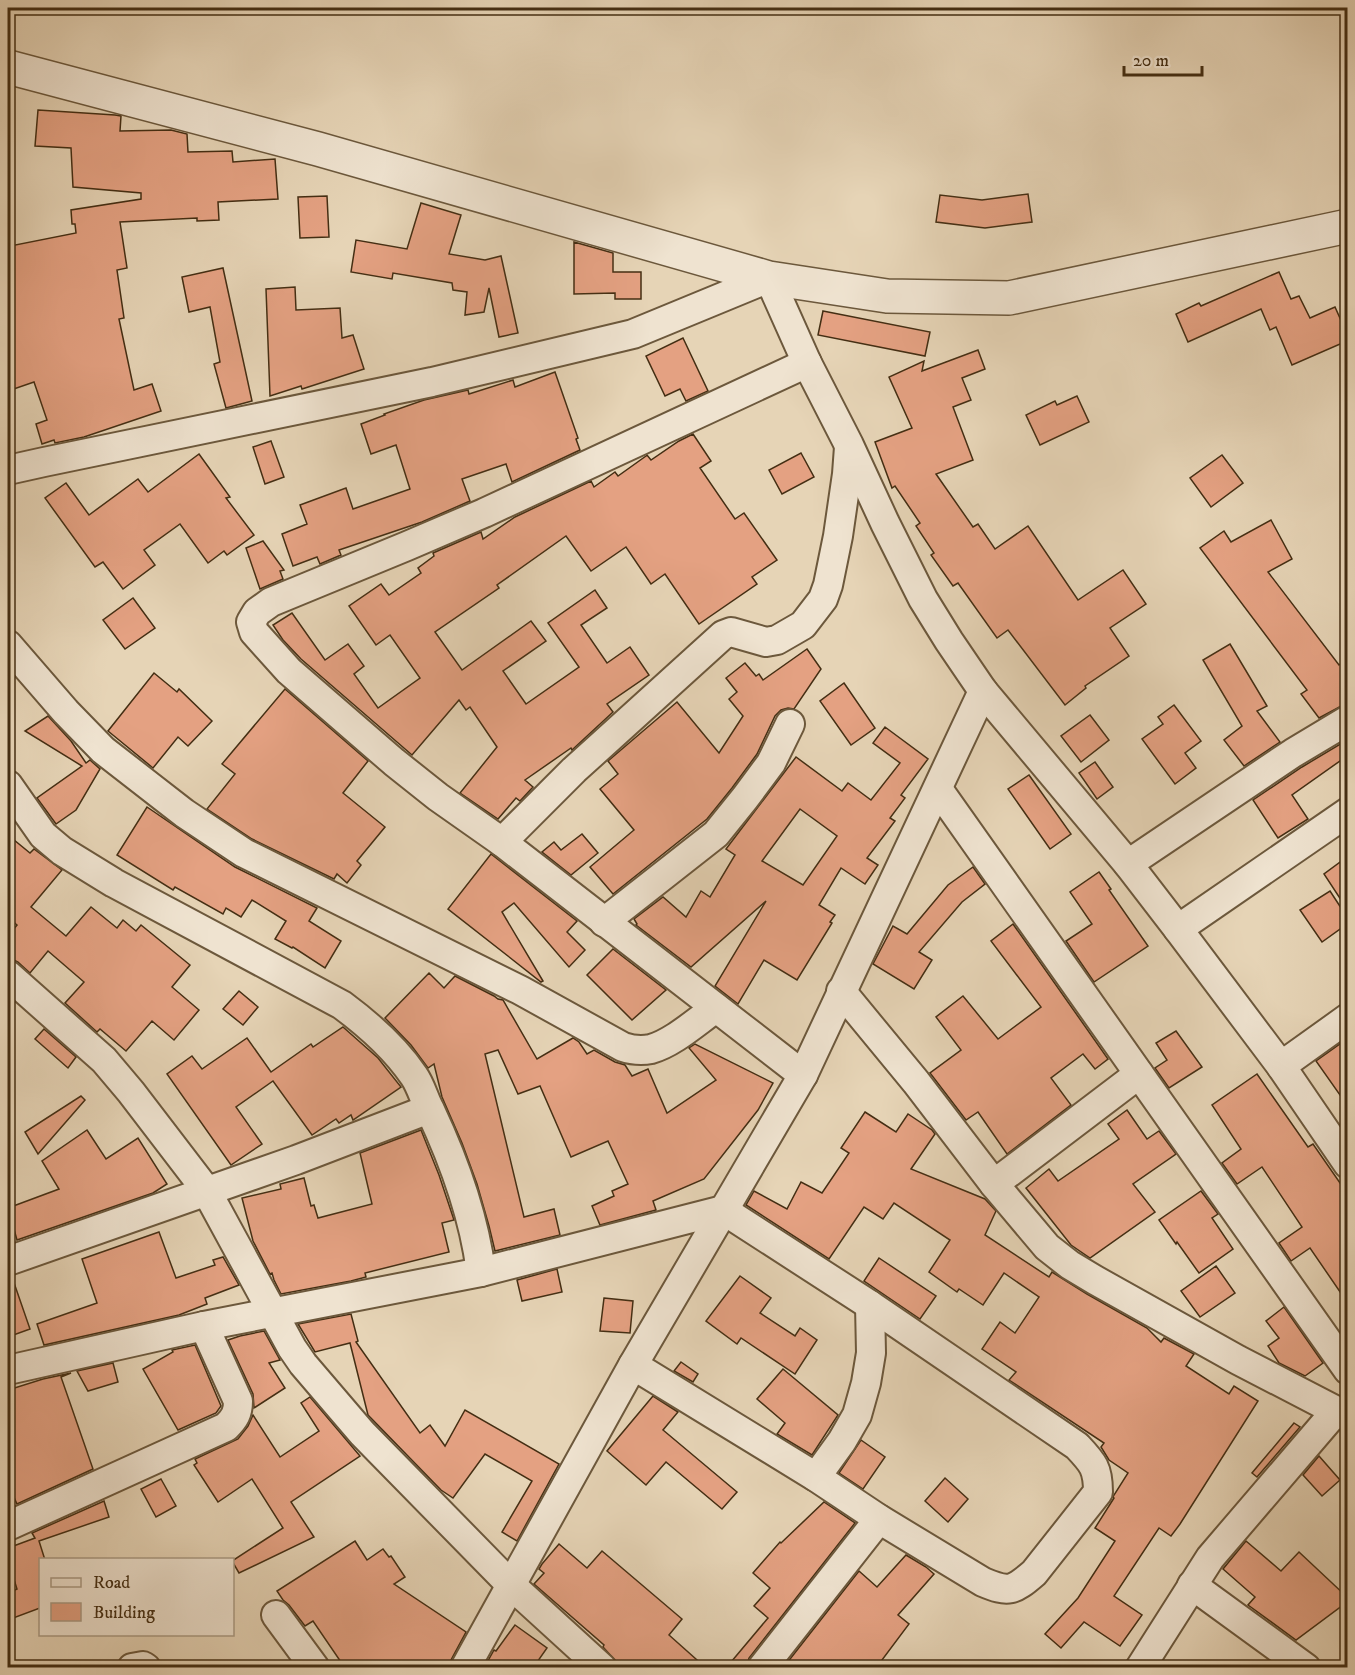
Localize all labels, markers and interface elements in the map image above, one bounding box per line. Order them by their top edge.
scale bar [1124,39,1202,77]
text: 20 m [1133,50,1169,72]
legend [39,1558,234,1636]
text: Road [93,1572,130,1594]
text: Building [93,1602,155,1624]

